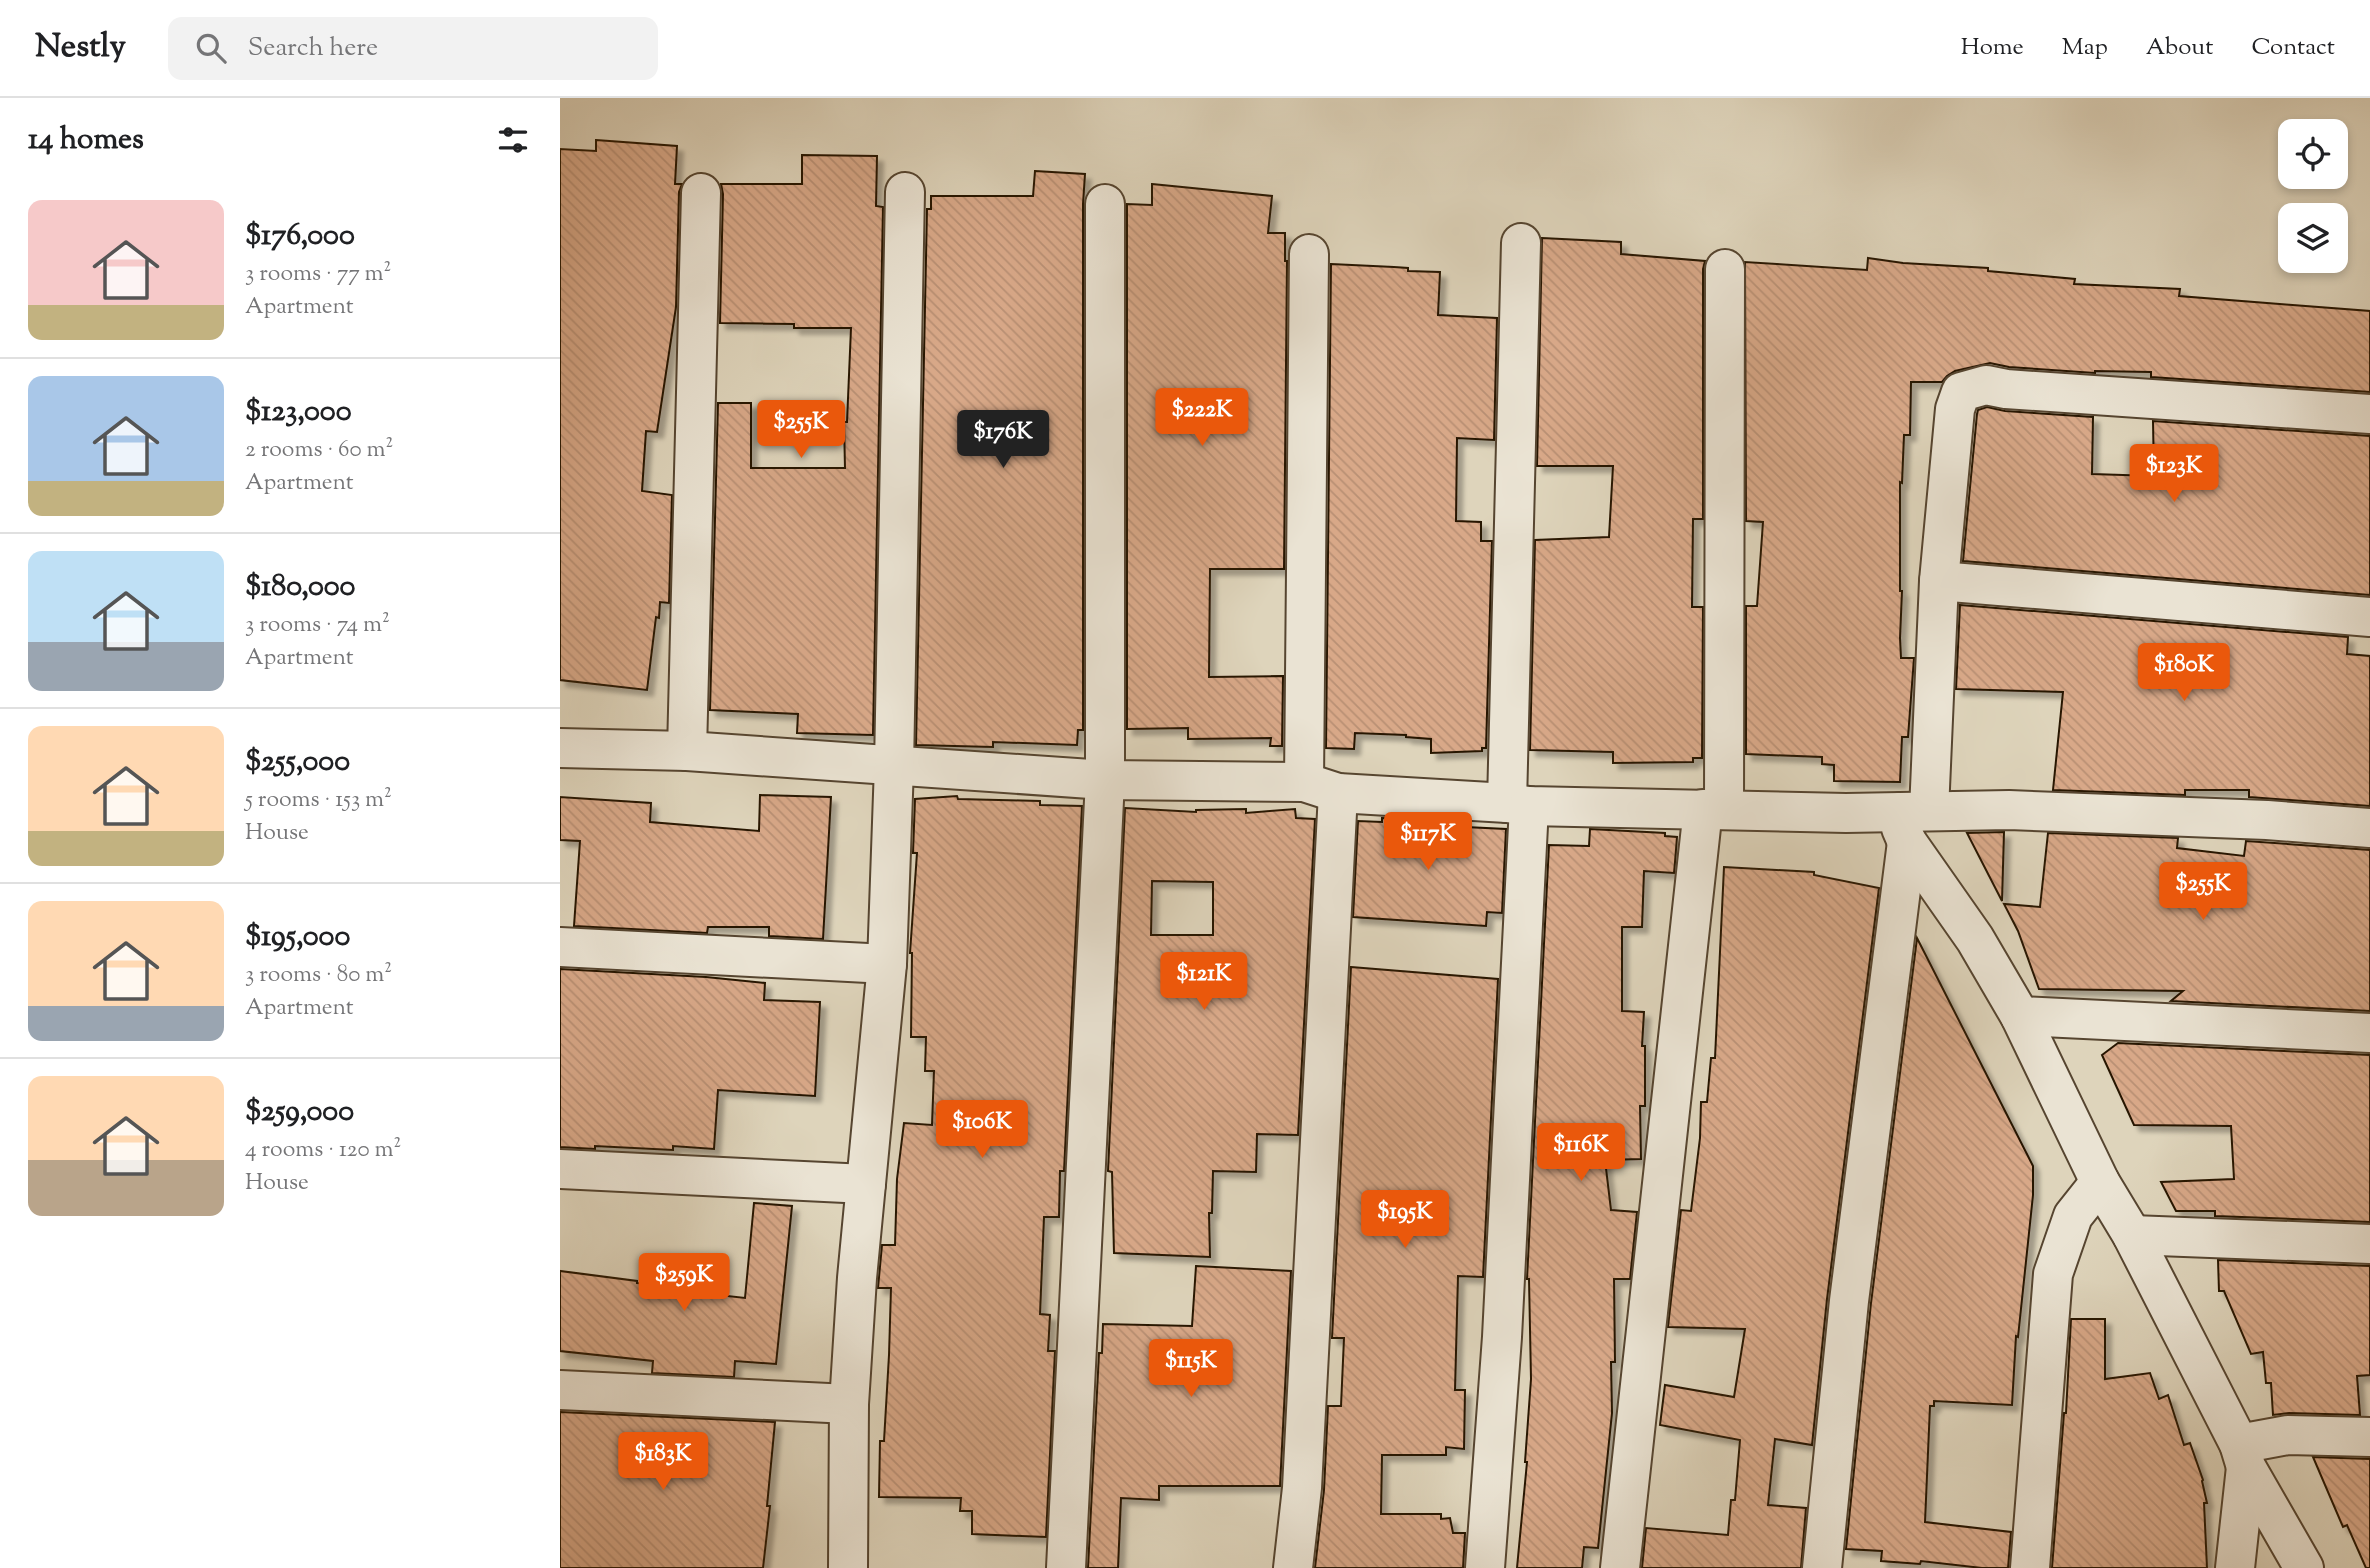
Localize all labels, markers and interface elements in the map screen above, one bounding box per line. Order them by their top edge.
search box [168,17,658,80]
text: Nestly [35,24,126,72]
icon: search [192,29,230,67]
text: Search here [248,30,378,67]
text: Home [1961,31,2024,65]
text: Map [2062,31,2108,65]
text: About [2146,31,2213,65]
text: Contact [2251,31,2335,65]
text: 14 homes [28,119,144,162]
map controls [2278,119,2348,273]
button: locate [2278,119,2348,189]
icon: filters [494,121,532,159]
button: layers [2278,203,2348,273]
text: $176,000 [245,215,355,258]
icon: home [84,228,168,312]
text: 3 rooms · 77 m² [245,258,391,291]
text: Apartment [245,291,354,324]
pin: $222K [1153,388,1251,448]
text: $123,000 [245,391,352,434]
text: $222K [1171,394,1233,427]
pin: $255K [752,400,850,460]
icon: home [84,404,168,488]
text: $255K [773,406,829,439]
pin: $176K [954,410,1052,470]
text: $176K [973,416,1033,449]
text: 2 rooms · 60 m² [245,434,393,467]
pin: $123K [2125,444,2223,504]
text: $123K [2146,450,2202,483]
text: Apartment [245,467,354,500]
text: $180,000 [245,566,356,609]
icon: home [84,579,168,663]
text: 3 rooms · 74 m² [245,609,390,642]
text: Apartment [245,642,354,675]
pin: $180K [2135,644,2233,703]
text: $180K [2154,649,2214,682]
text: $255,000 [245,741,350,784]
icon: home [84,754,168,838]
text: 5 rooms · 153 m² [245,784,392,817]
pin: $117K [1379,812,1477,872]
text: House [245,817,309,850]
text: $117K [1400,818,1456,851]
pin: $255K [2154,862,2252,922]
text: $255K [2175,868,2231,901]
text: $195,000 [245,916,350,959]
icon: home [84,929,168,1013]
pin: $121K [1155,953,1253,1012]
text: $121K [1176,958,1232,991]
text: 3 rooms · 80 m² [245,959,392,992]
text: Apartment [245,992,354,1025]
text: $259,000 [245,1091,354,1134]
pin: $106K [933,1100,1031,1160]
icon: home [84,1104,168,1188]
text: $106K [952,1106,1012,1139]
pin: $116K [1532,1124,1630,1183]
text: $116K [1553,1129,1609,1162]
text: 4 rooms · 120 m² [245,1134,401,1167]
text: House [245,1167,309,1200]
pin: $195K [1356,1190,1454,1250]
text: $195K [1377,1196,1433,1229]
pin: $259K [635,1254,733,1313]
text: $259K [655,1259,713,1292]
pin: $115K [1142,1340,1240,1399]
text: $115K [1165,1345,1217,1378]
pin: $183K [614,1432,712,1492]
text: $183K [634,1438,692,1471]

